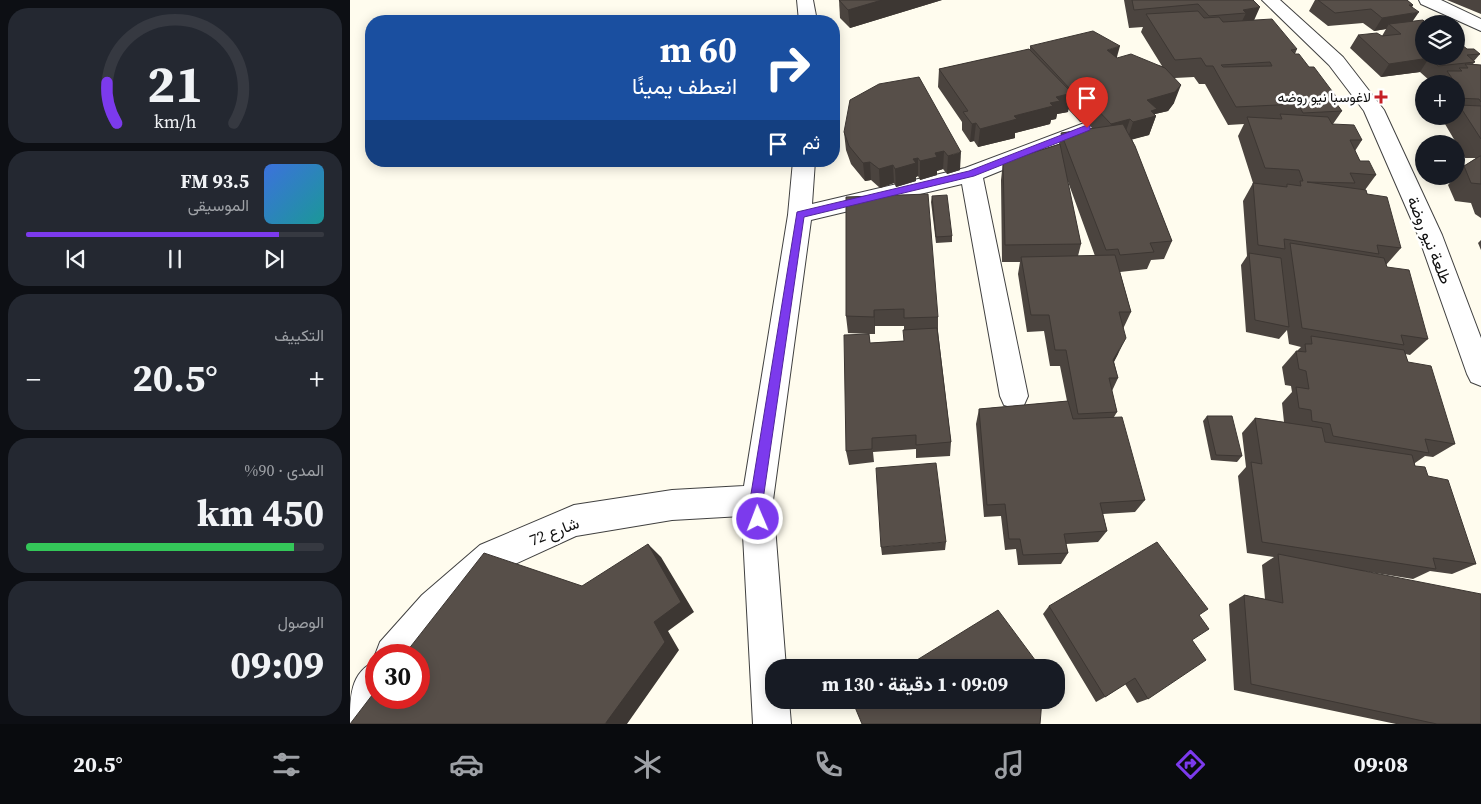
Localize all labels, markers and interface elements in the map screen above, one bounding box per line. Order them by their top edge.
map controls [1415,15,1465,185]
button: layers [1415,15,1465,65]
text: 60 m [660,26,737,74]
icon: right [755,35,820,100]
text: 21 [147,48,203,119]
text: انعطف يمينًا [632,71,737,101]
button: + [1415,75,1465,125]
pin [1066,77,1108,128]
icon: arrive [1073,84,1101,112]
place label: لاغوسبا نيو روضه [1278,87,1371,107]
marker: لاغوسبا نيو روضه [1375,91,1387,103]
text: km/h [154,109,197,134]
text: ثم [802,129,820,155]
icon: arrive [764,130,792,158]
button: − [1415,135,1465,185]
text: 93.5 FM [180,168,249,194]
street label: طلعة نيو روضة [1402,193,1458,287]
text: الموسيقى [188,194,249,216]
icon: previous [62,245,90,273]
icon: pause [161,245,189,273]
icon: next [260,245,288,273]
text: التكييف [274,324,324,346]
text: 20.5° [132,352,218,404]
text: − [26,360,41,398]
text: + [309,360,324,398]
text: المدى · 90% [244,459,324,481]
text: 450 km [197,487,324,539]
position arrow [731,492,783,544]
street label: شارع 72 [526,511,583,552]
text: الوصول [278,611,324,633]
text: 09:09 [230,639,324,691]
speed limit sign: 30 [365,644,430,709]
text: 09:09 · 1 دقيقة · 130 m [822,671,1008,697]
icon: filters [269,747,304,782]
icon: car [449,747,484,782]
icon: climate [630,747,665,782]
icon: phone [811,747,846,782]
icon: music [992,747,1027,782]
icon: directions [1173,747,1208,782]
text: 20.5° [73,749,123,779]
text: 09:08 [1354,749,1408,779]

